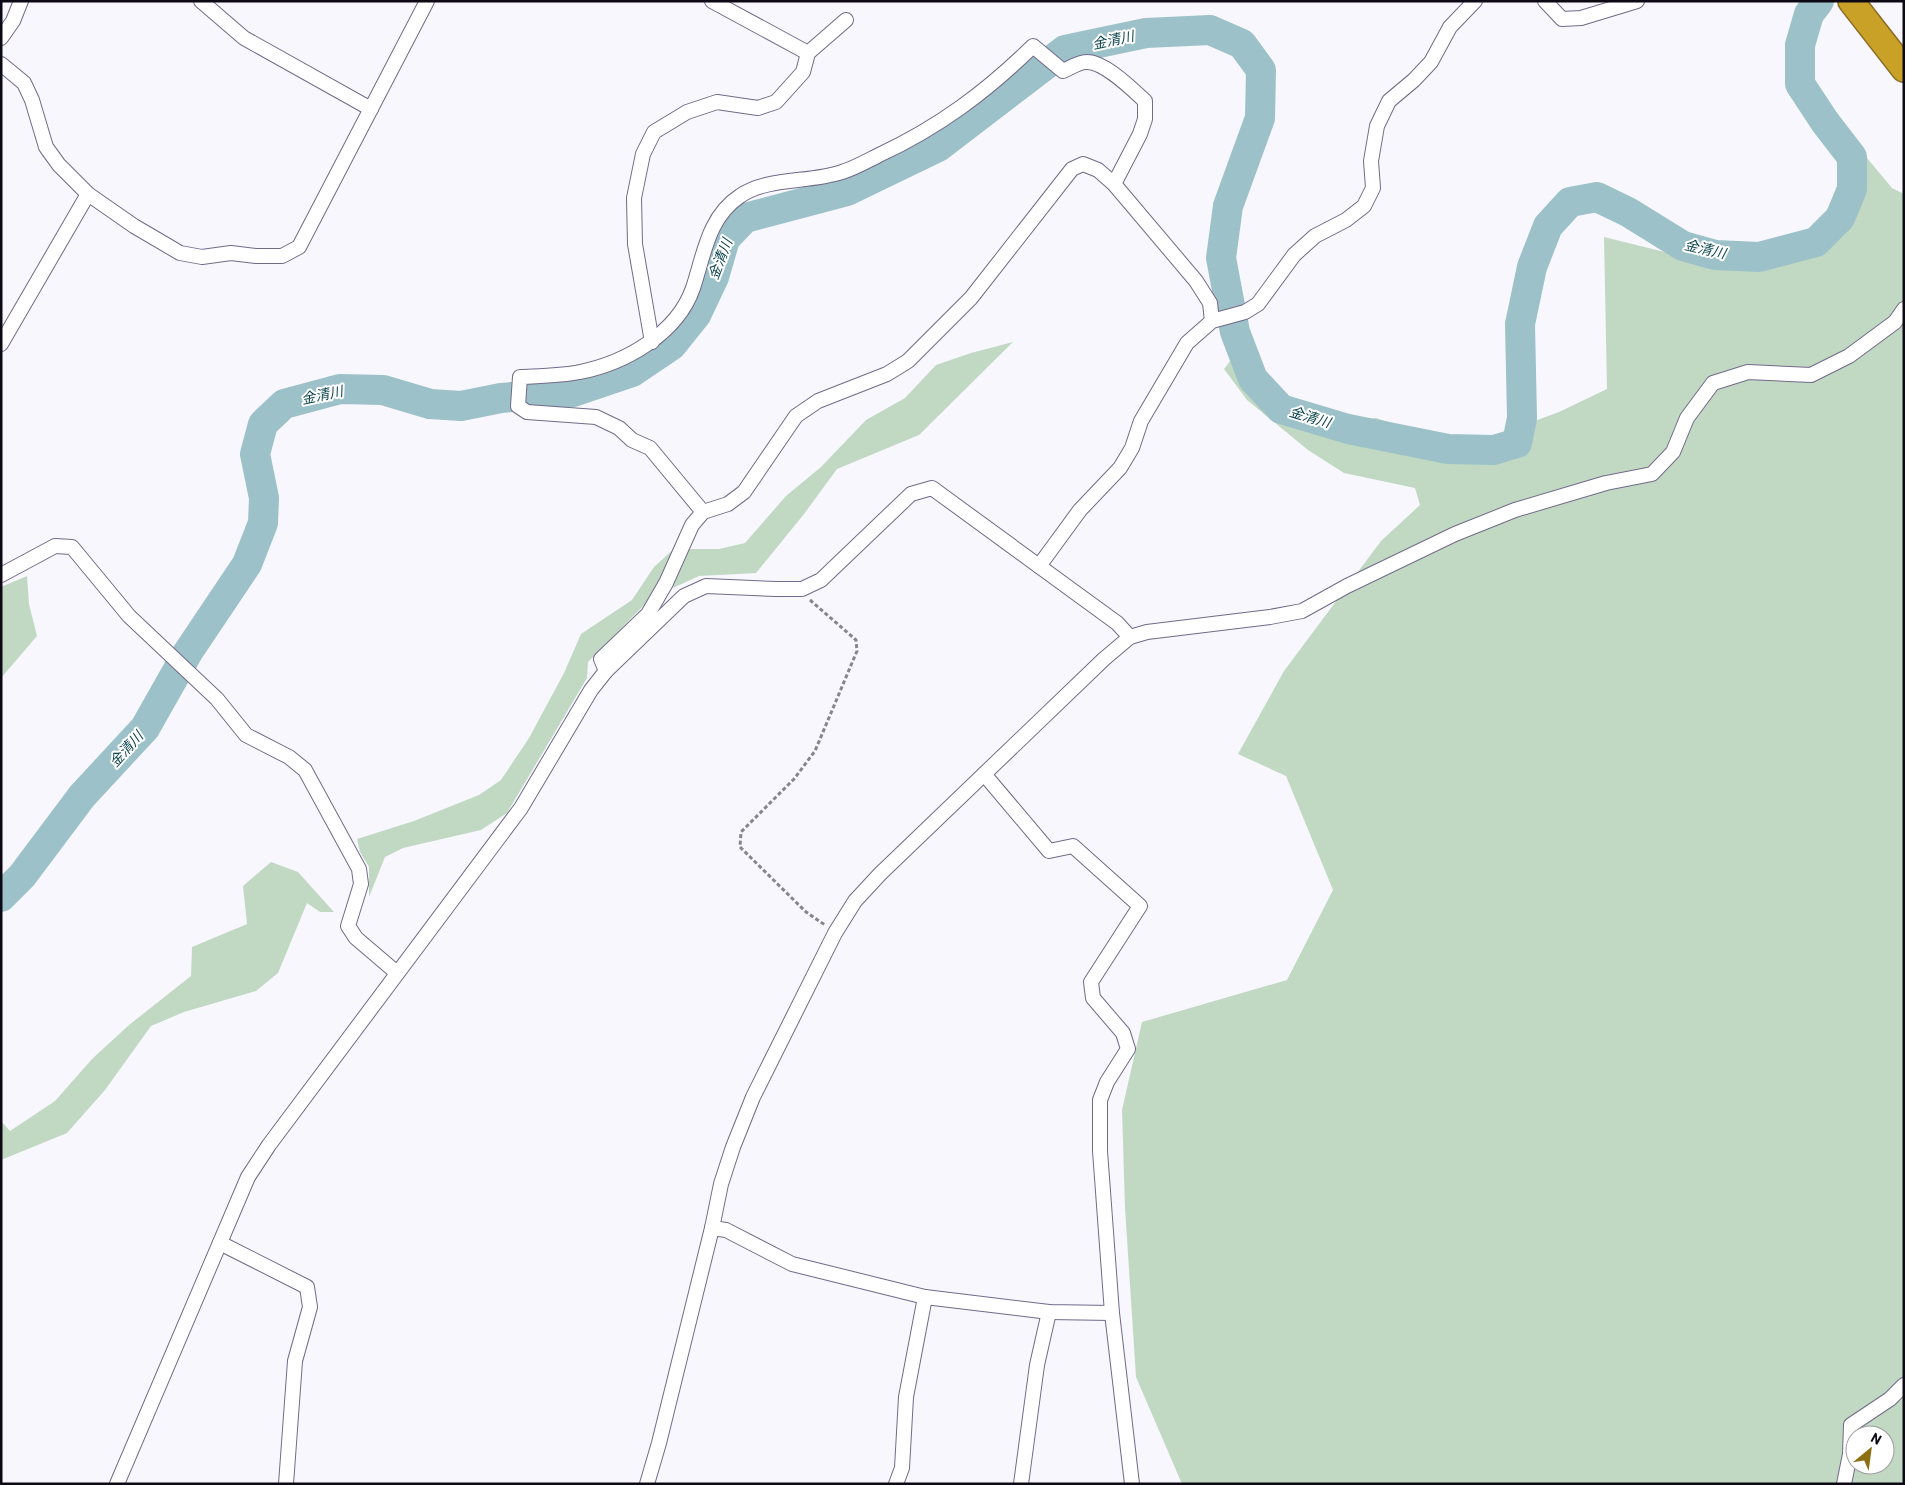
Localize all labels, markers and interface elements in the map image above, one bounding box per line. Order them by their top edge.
water label: 金清川 [1091,26,1137,52]
water label: 金清川 [704,234,736,281]
water label: 金清川 [1683,236,1729,262]
water label: 金清川 [300,381,346,407]
water label: 金清川 [1288,402,1335,431]
water label: 金清川 [105,726,147,770]
north arrow [1845,1425,1895,1475]
text: N [1868,1429,1885,1448]

